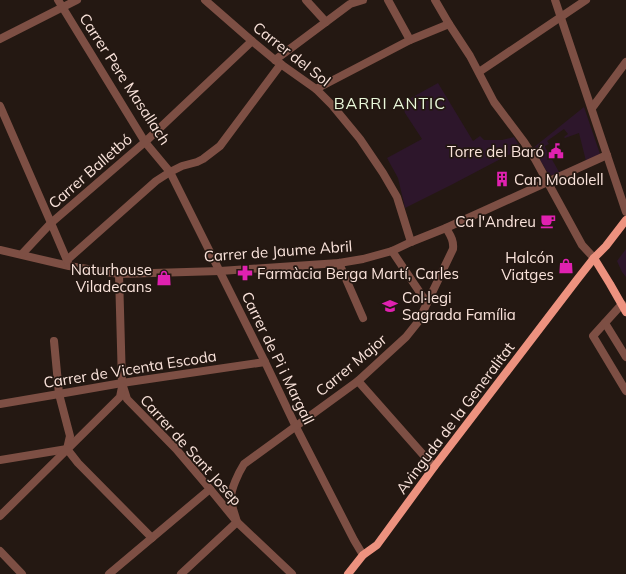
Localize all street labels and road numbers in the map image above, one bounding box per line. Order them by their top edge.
street label: Carrer Pere Masallach [75,10,175,148]
street label: Carrer del Sol [249,18,335,90]
street label: Carrer Balletbó [44,130,136,212]
street label: Carrer de Jaume Abril [203,236,353,266]
street label: Carrer de Pi i Margall [238,288,318,428]
street label: Carrer Major [312,329,391,400]
street label: Avinguda de la Generalitat [392,338,518,498]
street label: Carrer de Vicenta Escoda [42,346,218,392]
street label: Carrer de Sant Josep [136,391,246,509]

